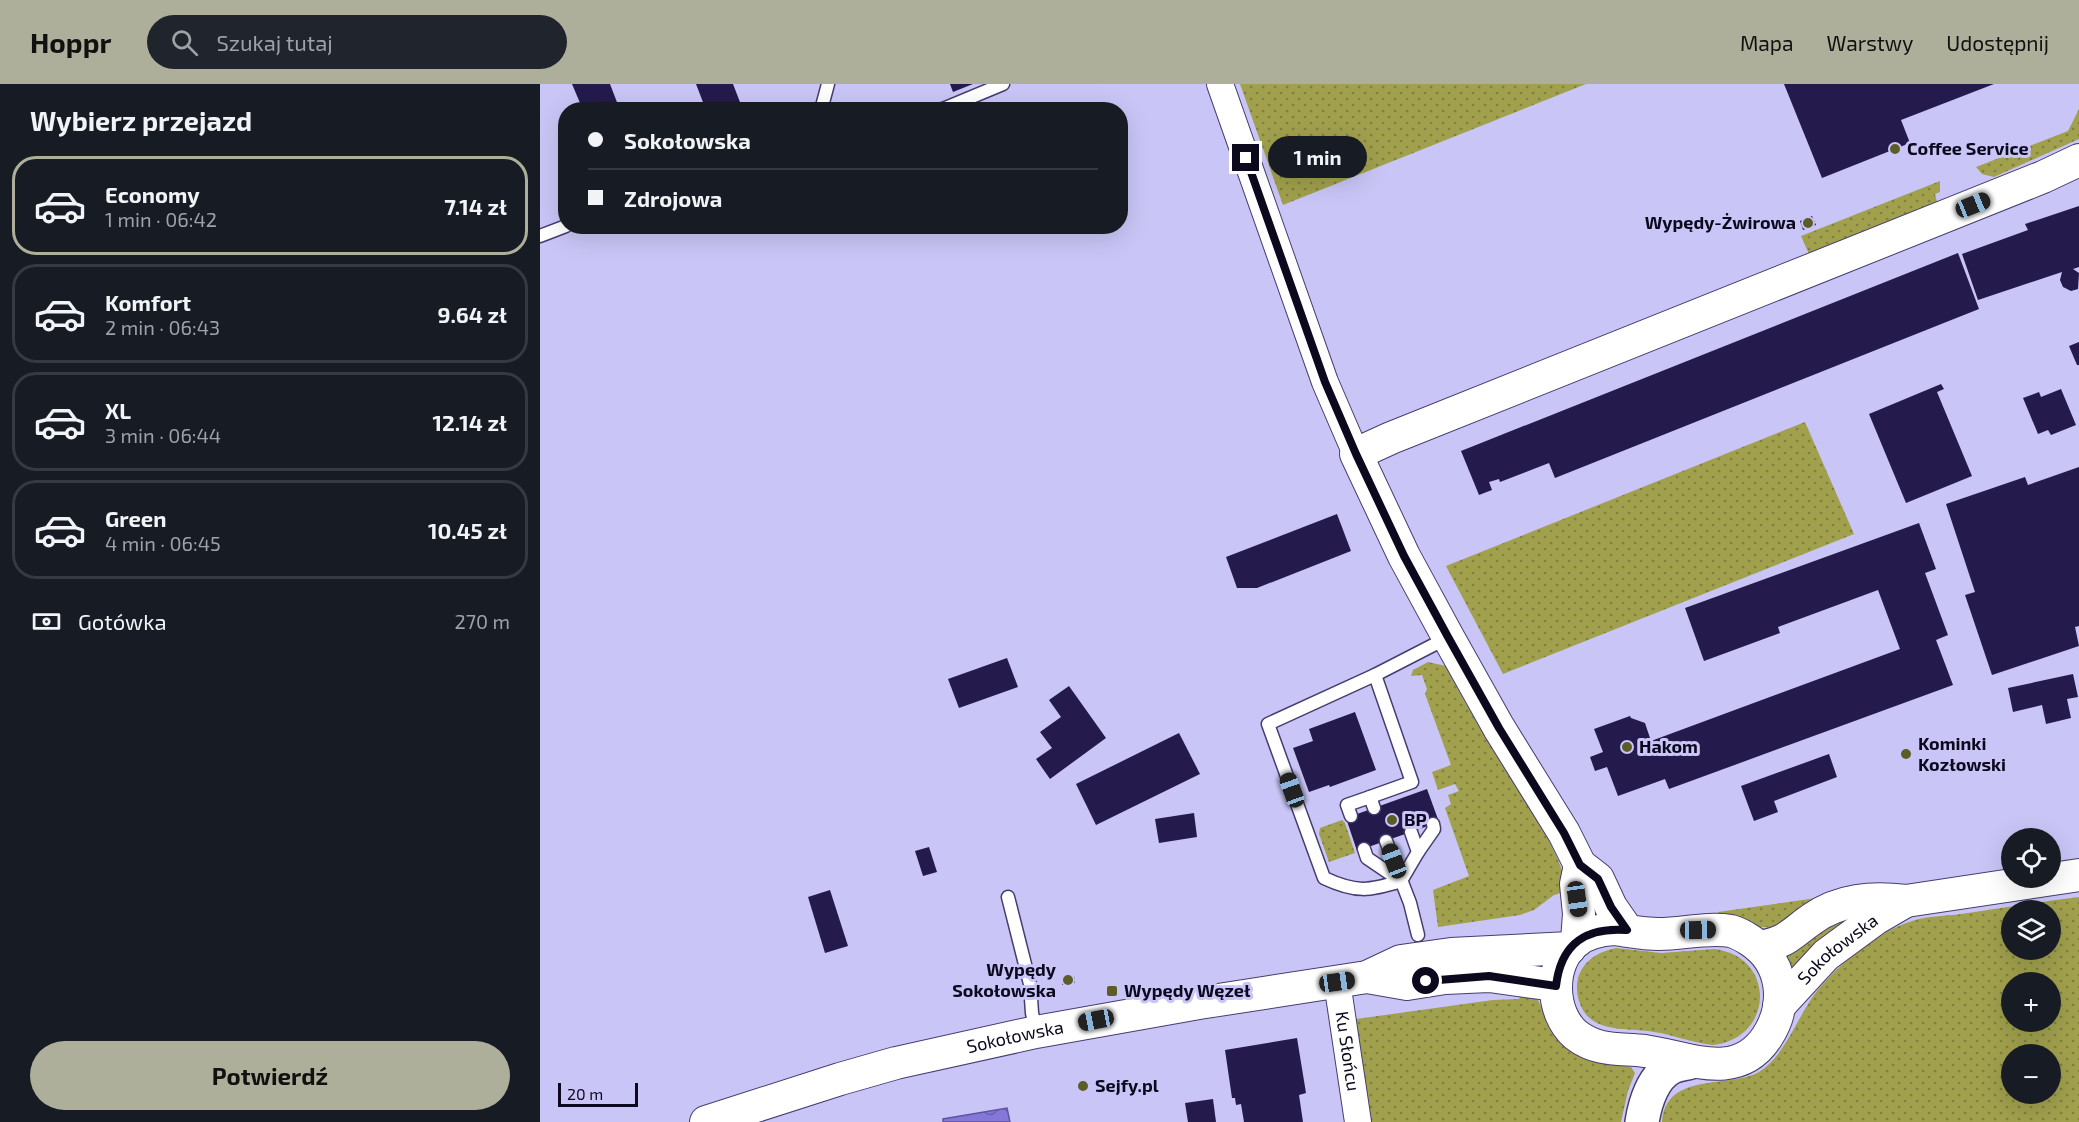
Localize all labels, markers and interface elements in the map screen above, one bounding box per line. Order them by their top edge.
search box [147,15,567,69]
text: Hoppr [30,25,111,59]
icon: search [168,26,201,59]
text: Szukaj tutaj [216,29,333,55]
text: Mapa [1740,30,1794,55]
text: Warstwy [1827,30,1913,55]
text: Udostępnij [1946,30,2049,55]
text: Wybierz przejazd [30,104,252,136]
text: Sokołowska [624,127,751,153]
callout: 1 min [1267,137,1366,179]
place label: Coffee Service [1907,137,2029,159]
marker: Coffee Service [1888,142,1902,156]
route end [1232,144,1259,171]
text: 1 min [1293,145,1342,169]
icon: car [33,179,87,233]
text: Economy [105,181,200,207]
text: Zdrojowa [624,185,722,211]
car [1953,190,1993,220]
text: 7.14 zł [444,193,507,219]
text: 1 min · 06:42 [105,207,217,231]
place label: Wypędy-Żwirowa [1645,211,1796,233]
marker: Wypędy-Żwirowa [1801,216,1815,230]
icon: car [33,287,87,341]
text: Komfort [105,289,191,315]
text: 9.64 zł [437,301,507,327]
text: 2 min · 06:43 [105,315,220,339]
icon: car [33,395,87,449]
text: XL [105,397,131,423]
text: 12.14 zł [433,409,507,435]
text: 3 min · 06:44 [105,423,221,447]
icon: car [33,503,87,557]
text: Green [105,505,167,531]
text: 10.45 zł [428,517,507,543]
text: 4 min · 06:45 [105,531,221,555]
icon: cash [30,605,63,638]
text: Gotówka [78,608,167,634]
text: 270 m [454,609,510,633]
place label: Kominki Kozłowski [1918,732,2006,775]
place label: Hakom [1639,735,1698,757]
marker: Hakom [1620,740,1634,754]
marker: Kominki Kozłowski [1899,747,1913,761]
car [1277,770,1307,810]
place label: BP [1404,808,1427,830]
marker: BP [1385,813,1399,827]
map controls [2001,828,2061,1104]
button: locate [2001,828,2061,888]
car [1379,841,1409,881]
car [1566,880,1588,918]
button: layers [2001,900,2061,960]
street label: Sokołowska [1792,909,1882,989]
car [1680,921,1716,939]
place label: Wypędy Sokołowska [952,958,1057,1001]
route start [1412,967,1439,994]
car [1318,971,1356,993]
button: + [2001,972,2061,1032]
marker: Wypędy Sokołowska [1061,973,1075,987]
place label: Wypędy Węzeł [1124,979,1251,1001]
marker: Wypędy Węzeł [1105,984,1119,998]
car [1077,1008,1115,1032]
street label: Ku Słońcu [1332,1010,1365,1093]
street label: Sokołowska [964,1015,1065,1057]
button: Potwierdź [30,1041,510,1110]
button: − [2001,1044,2061,1104]
place label: Sejfy.pl [1095,1074,1159,1096]
marker: Sejfy.pl [1076,1079,1090,1093]
scale bar [558,1080,638,1108]
text: 20 m [567,1084,603,1103]

